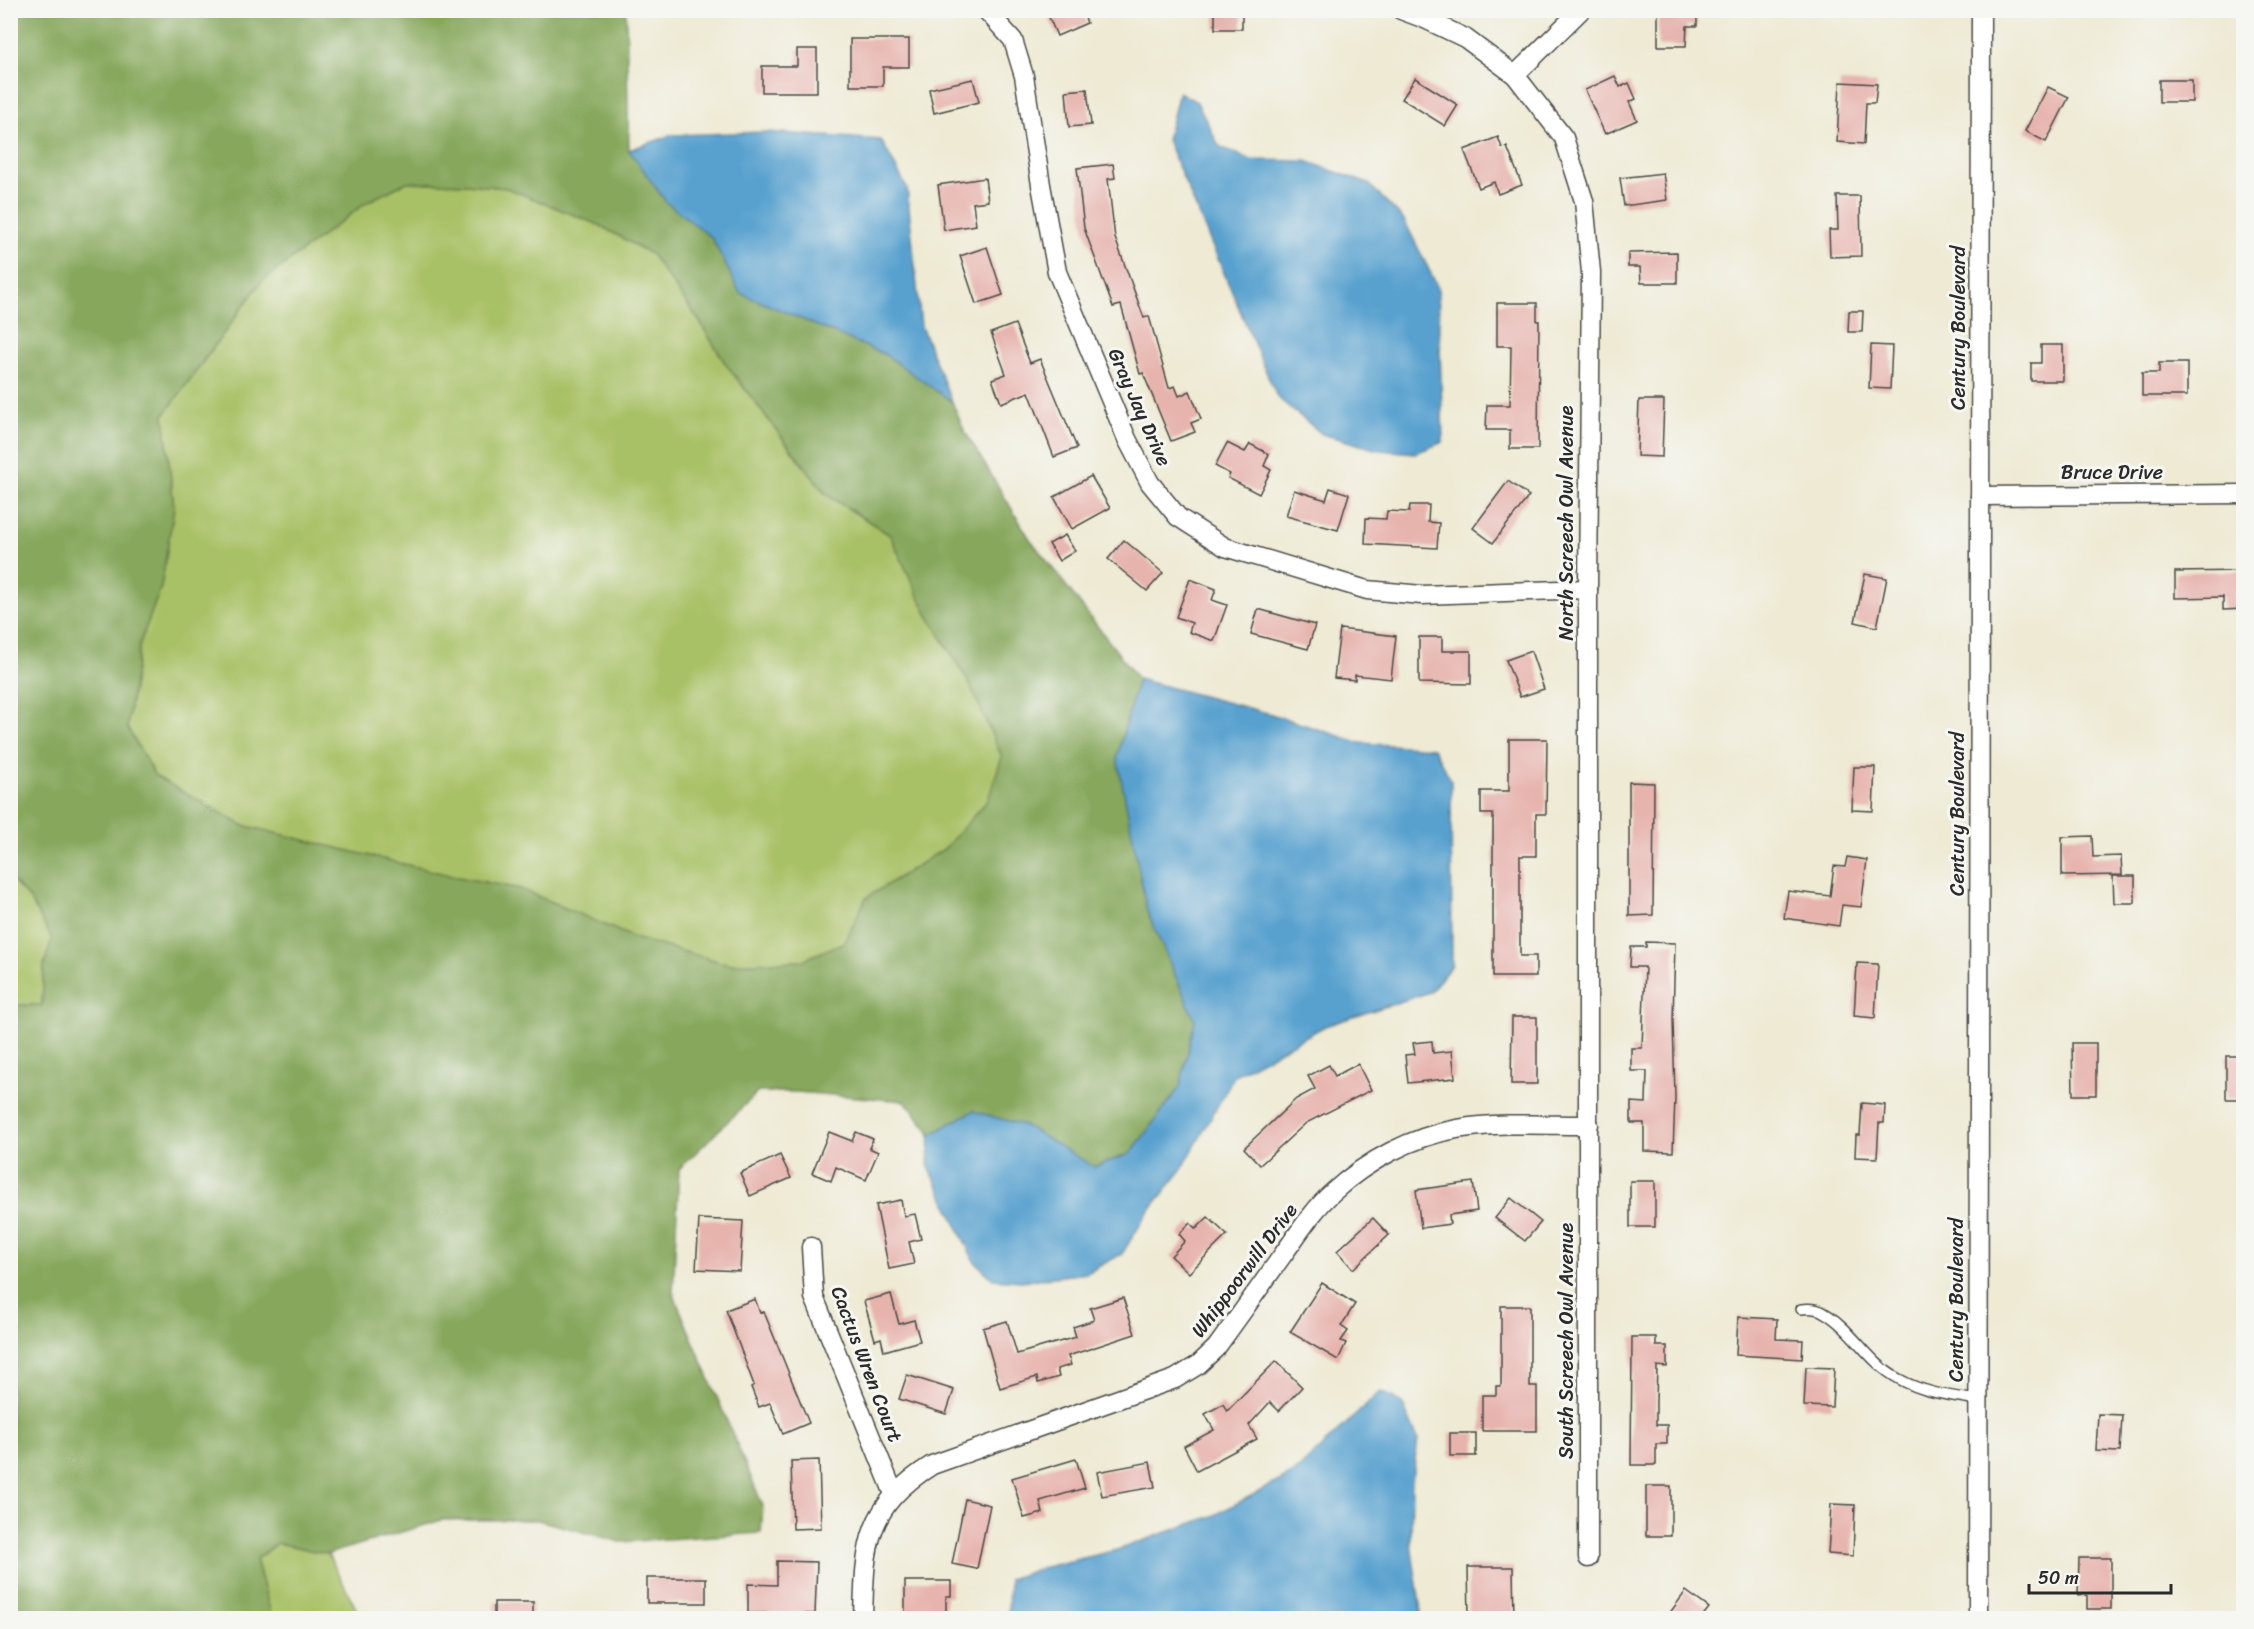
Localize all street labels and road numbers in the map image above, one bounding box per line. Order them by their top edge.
street label: Century Boulevard [1941,245,1976,410]
street label: Gray Jay Drive [1098,342,1181,472]
street label: North Screech Owl Avenue [1549,405,1584,641]
street label: Bruce Drive [2061,455,2163,490]
street label: Century Boulevard [1940,731,1975,896]
street label: Whippoorwill Drive [1182,1195,1307,1345]
street label: Century Boulevard [1939,1217,1974,1382]
street label: South Screech Owl Avenue [1549,1223,1584,1459]
street label: Cactus Wren Court [821,1281,913,1448]

